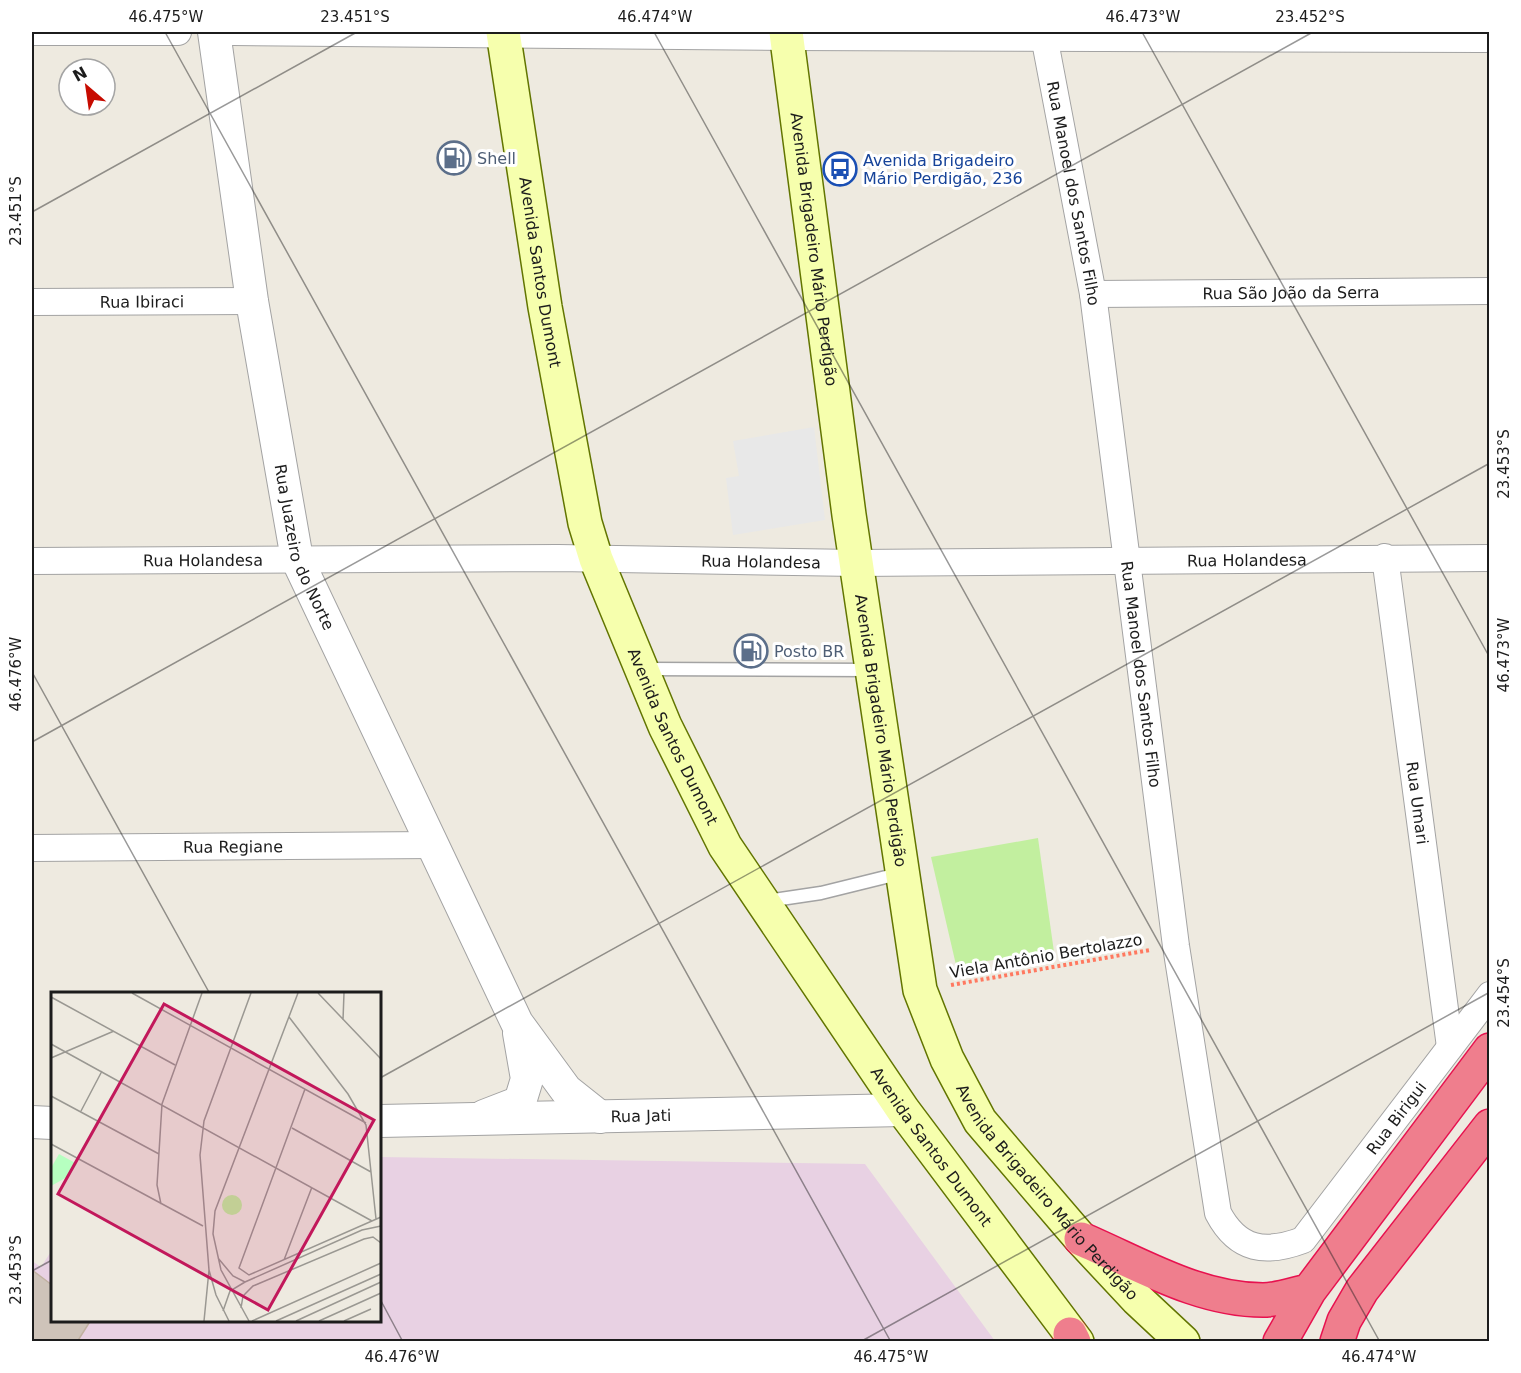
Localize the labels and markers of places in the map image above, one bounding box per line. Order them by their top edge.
fuel station icon: Shell [436,140,472,176]
place label: Shell [477,149,516,168]
bus stop icon: Avenida Brigadeiro Mário Perdigão, 236 [822,151,858,187]
place label: Avenida Brigadeiro Mário Perdigão, 236 [863,151,1023,188]
fuel station icon: Posto BR [733,633,769,669]
place label: Posto BR [774,642,844,661]

